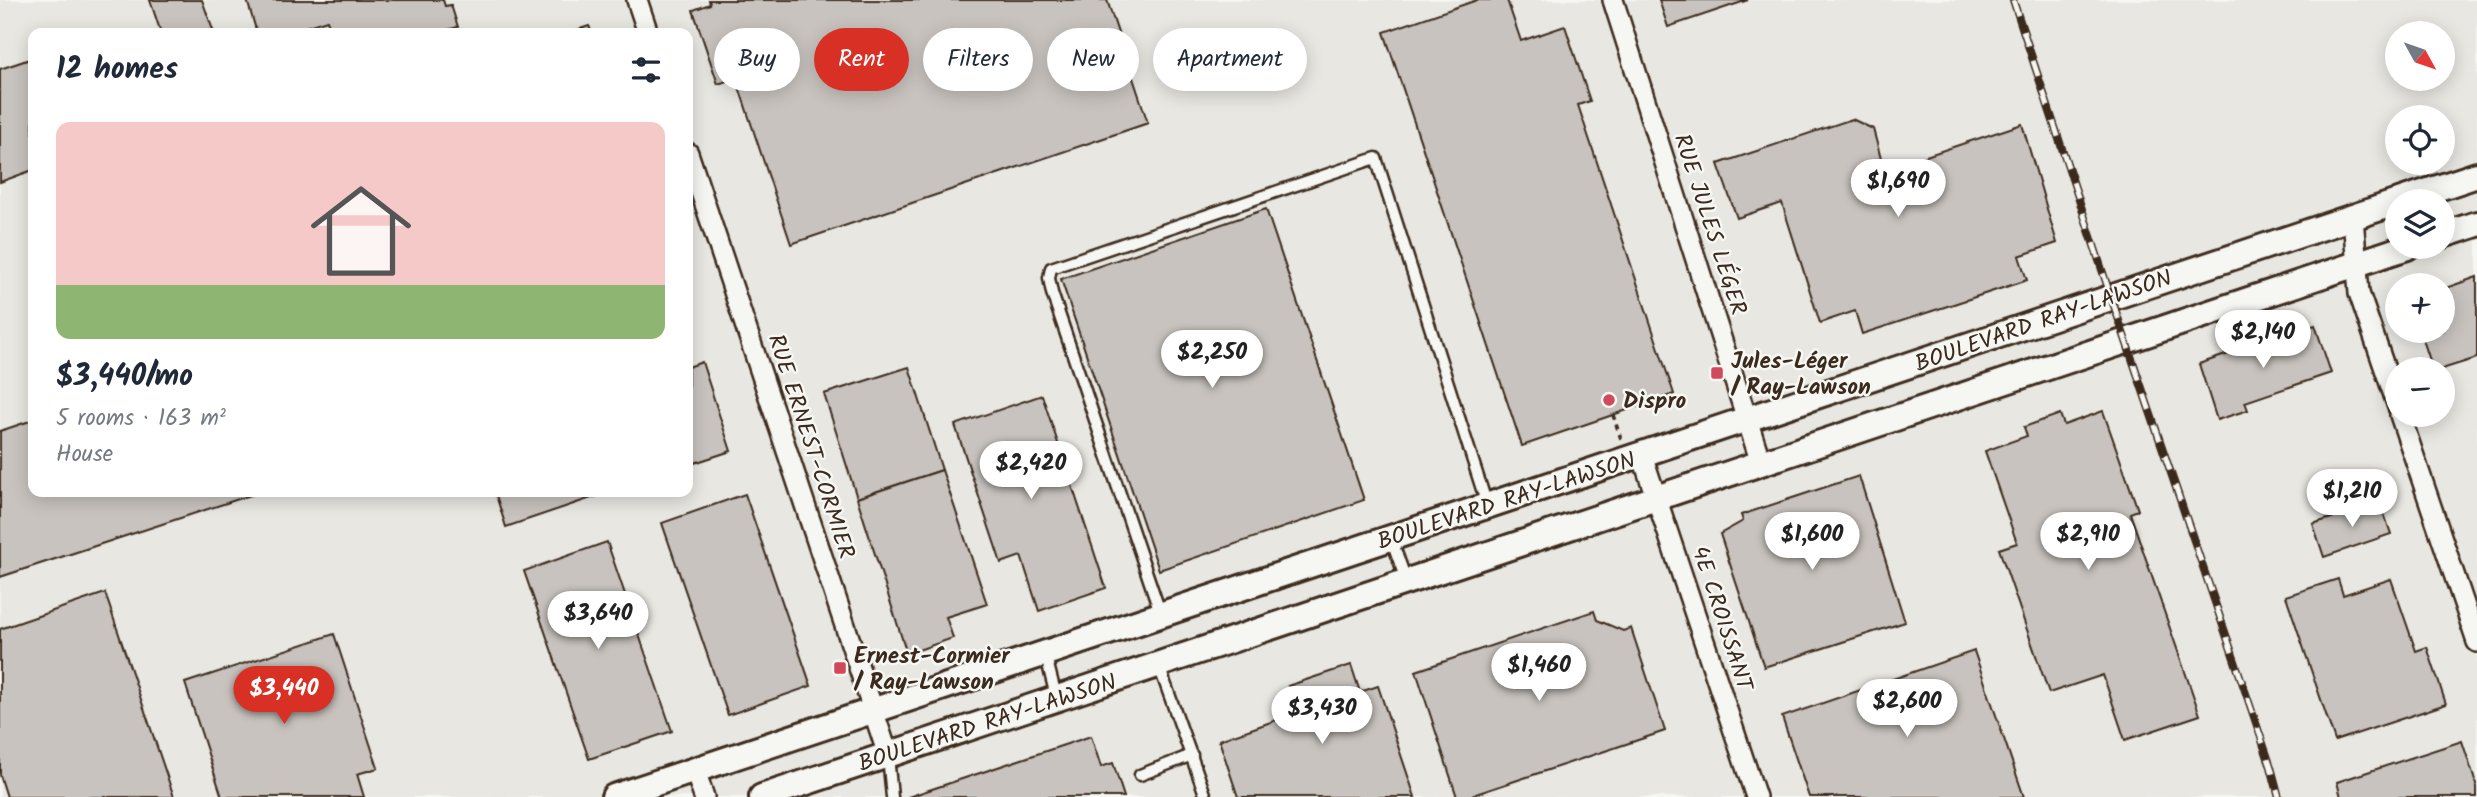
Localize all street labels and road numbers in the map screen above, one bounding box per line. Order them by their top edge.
street label: RUE JULES LÉGER [1663,129,1755,320]
street label: BOULEVARD RAY-LAWSON [1910,261,2177,383]
street label: RUE ERNEST-CORMIER [757,330,863,564]
street label: BOULEVARD RAY-LAWSON [1373,443,1640,561]
street label: 4E CROISSANT [1681,542,1762,697]
street label: BOULEVARD RAY-LAWSON [854,665,1121,783]

